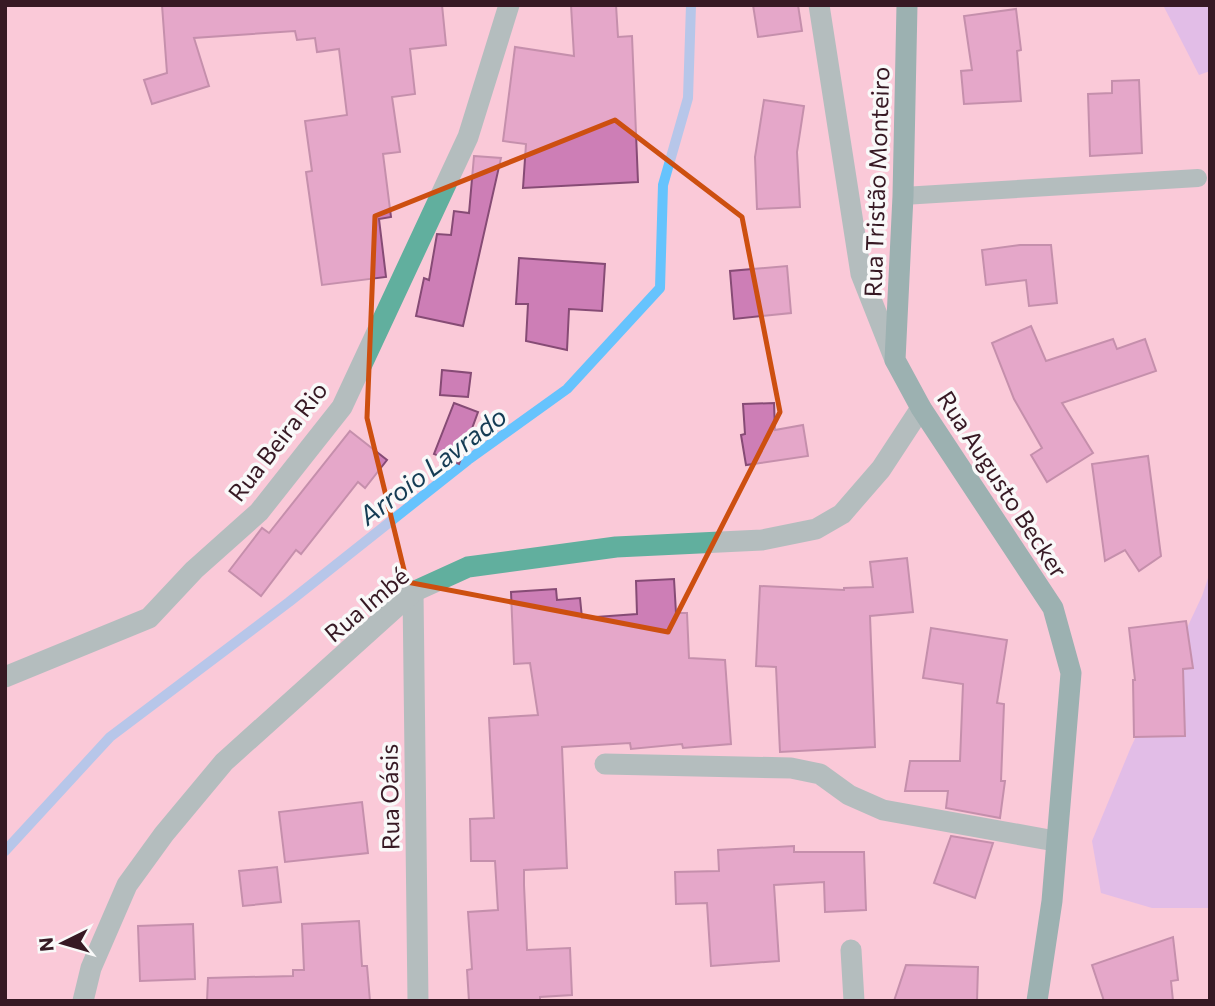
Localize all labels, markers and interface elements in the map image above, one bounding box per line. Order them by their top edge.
street label: Rua Tristão Monteiro [857,66,895,298]
street label: Rua Beira Rio [221,375,333,507]
street label: Rua Augusto Becker [932,385,1074,583]
water label: Arroio Lavrado [351,399,512,531]
street label: Rua Imbé [318,560,414,648]
street label: Rua Oásis [374,743,404,851]
north arrow [28,908,98,978]
text: N [33,936,58,953]

